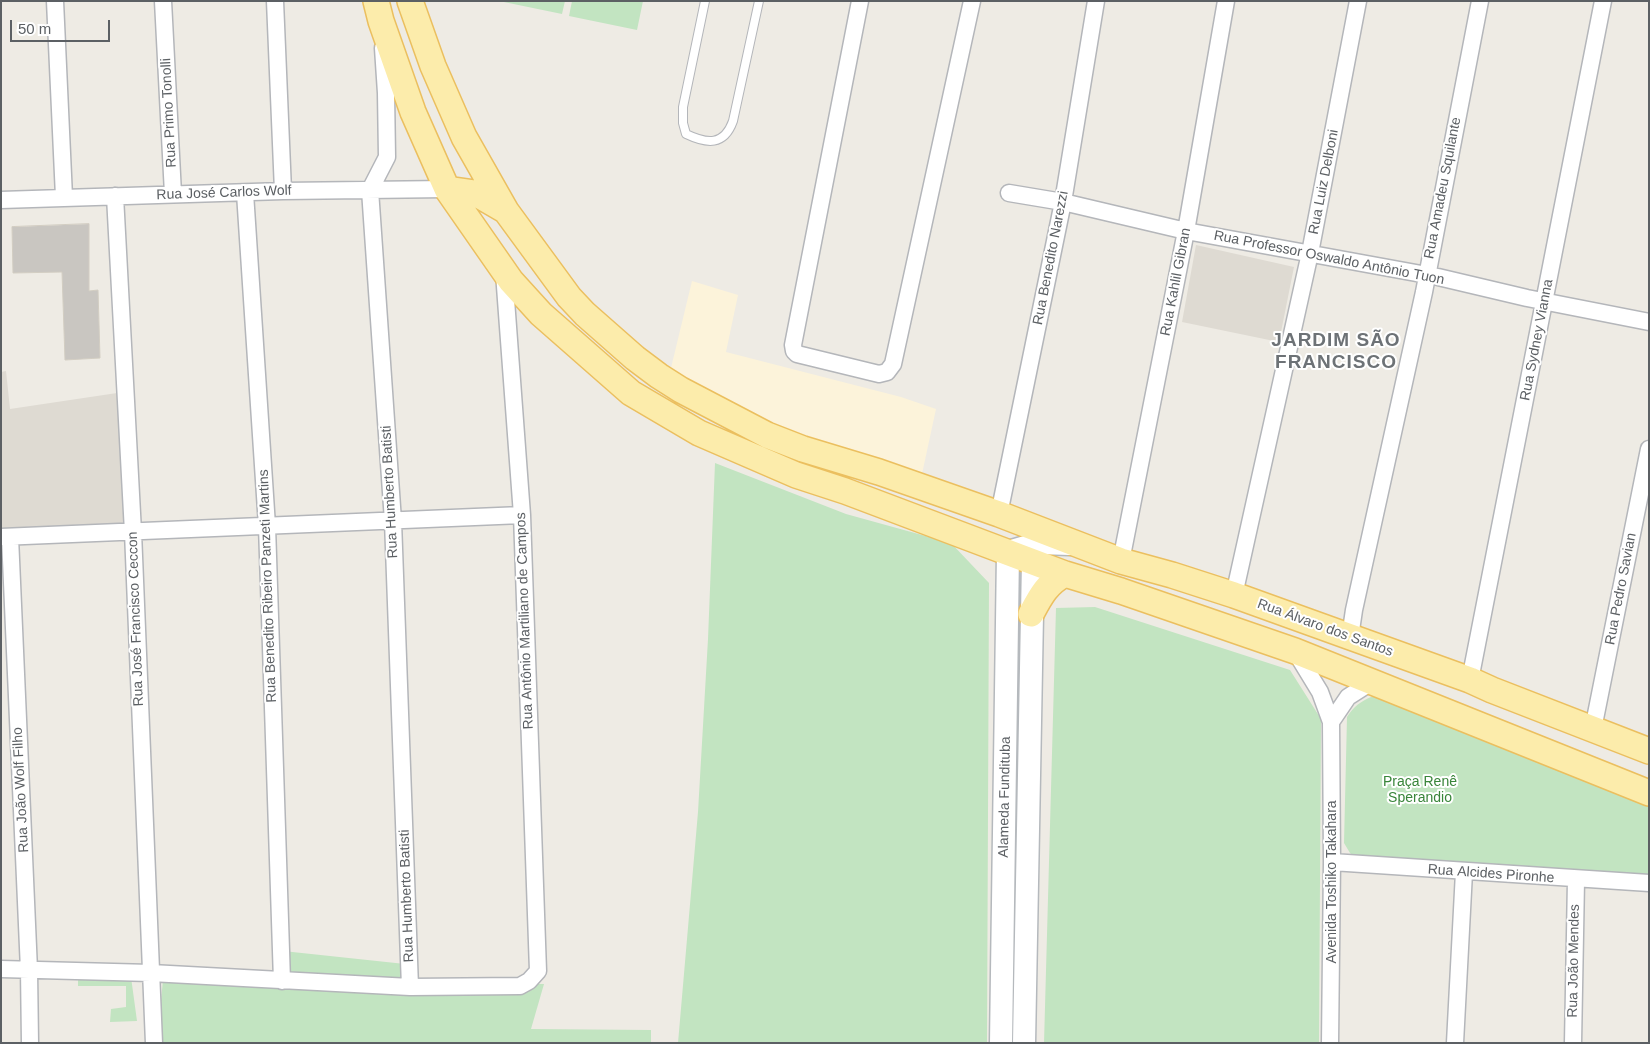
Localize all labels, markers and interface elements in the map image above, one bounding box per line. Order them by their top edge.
scale bar [12,10,112,42]
text: 50 m [18,20,51,37]
street label: Rua Primo Tonolli [158,58,180,168]
street label: Rua Amadeu Squilante [1421,116,1465,260]
street label: Rua Luiz Delboni [1306,128,1342,236]
street label: Rua José Carlos Wolf [156,182,292,204]
street label: Rua Benedito Narezzi [1030,190,1072,326]
street label: Rua Kahlil Gibran [1157,227,1195,337]
street label: Rua Professor Oswaldo Antônio Tuon [1212,227,1446,289]
street label: Rua Sydney Vianna [1517,278,1557,402]
district label: JARDIM SÃO FRANCISCO [1270,330,1402,374]
street label: Rua Humberto Batisti [378,425,402,559]
street label: Rua Benedito Ribeiro Panzeti Martins [256,469,280,703]
street label: Rua Antônio Martiliano de Campos [513,512,537,730]
street label: Rua José Francisco Ceccon [125,531,147,707]
street label: Rua Pedro Savian [1602,532,1640,646]
street label: Rua Álvaro dos Santos [1255,596,1395,660]
street label: Rua João Wolf Filho [9,727,33,853]
street label: Alameda Fundituba [996,736,1014,858]
park label: Praça Renê Sperandio [1383,774,1457,806]
street label: Avenida Toshiko Takahara [1324,800,1340,964]
street label: Rua Humberto Batisti [396,829,418,963]
street label: Rua Alcides Pironhe [1427,861,1555,887]
street label: Rua João Mendes [1565,904,1583,1018]

